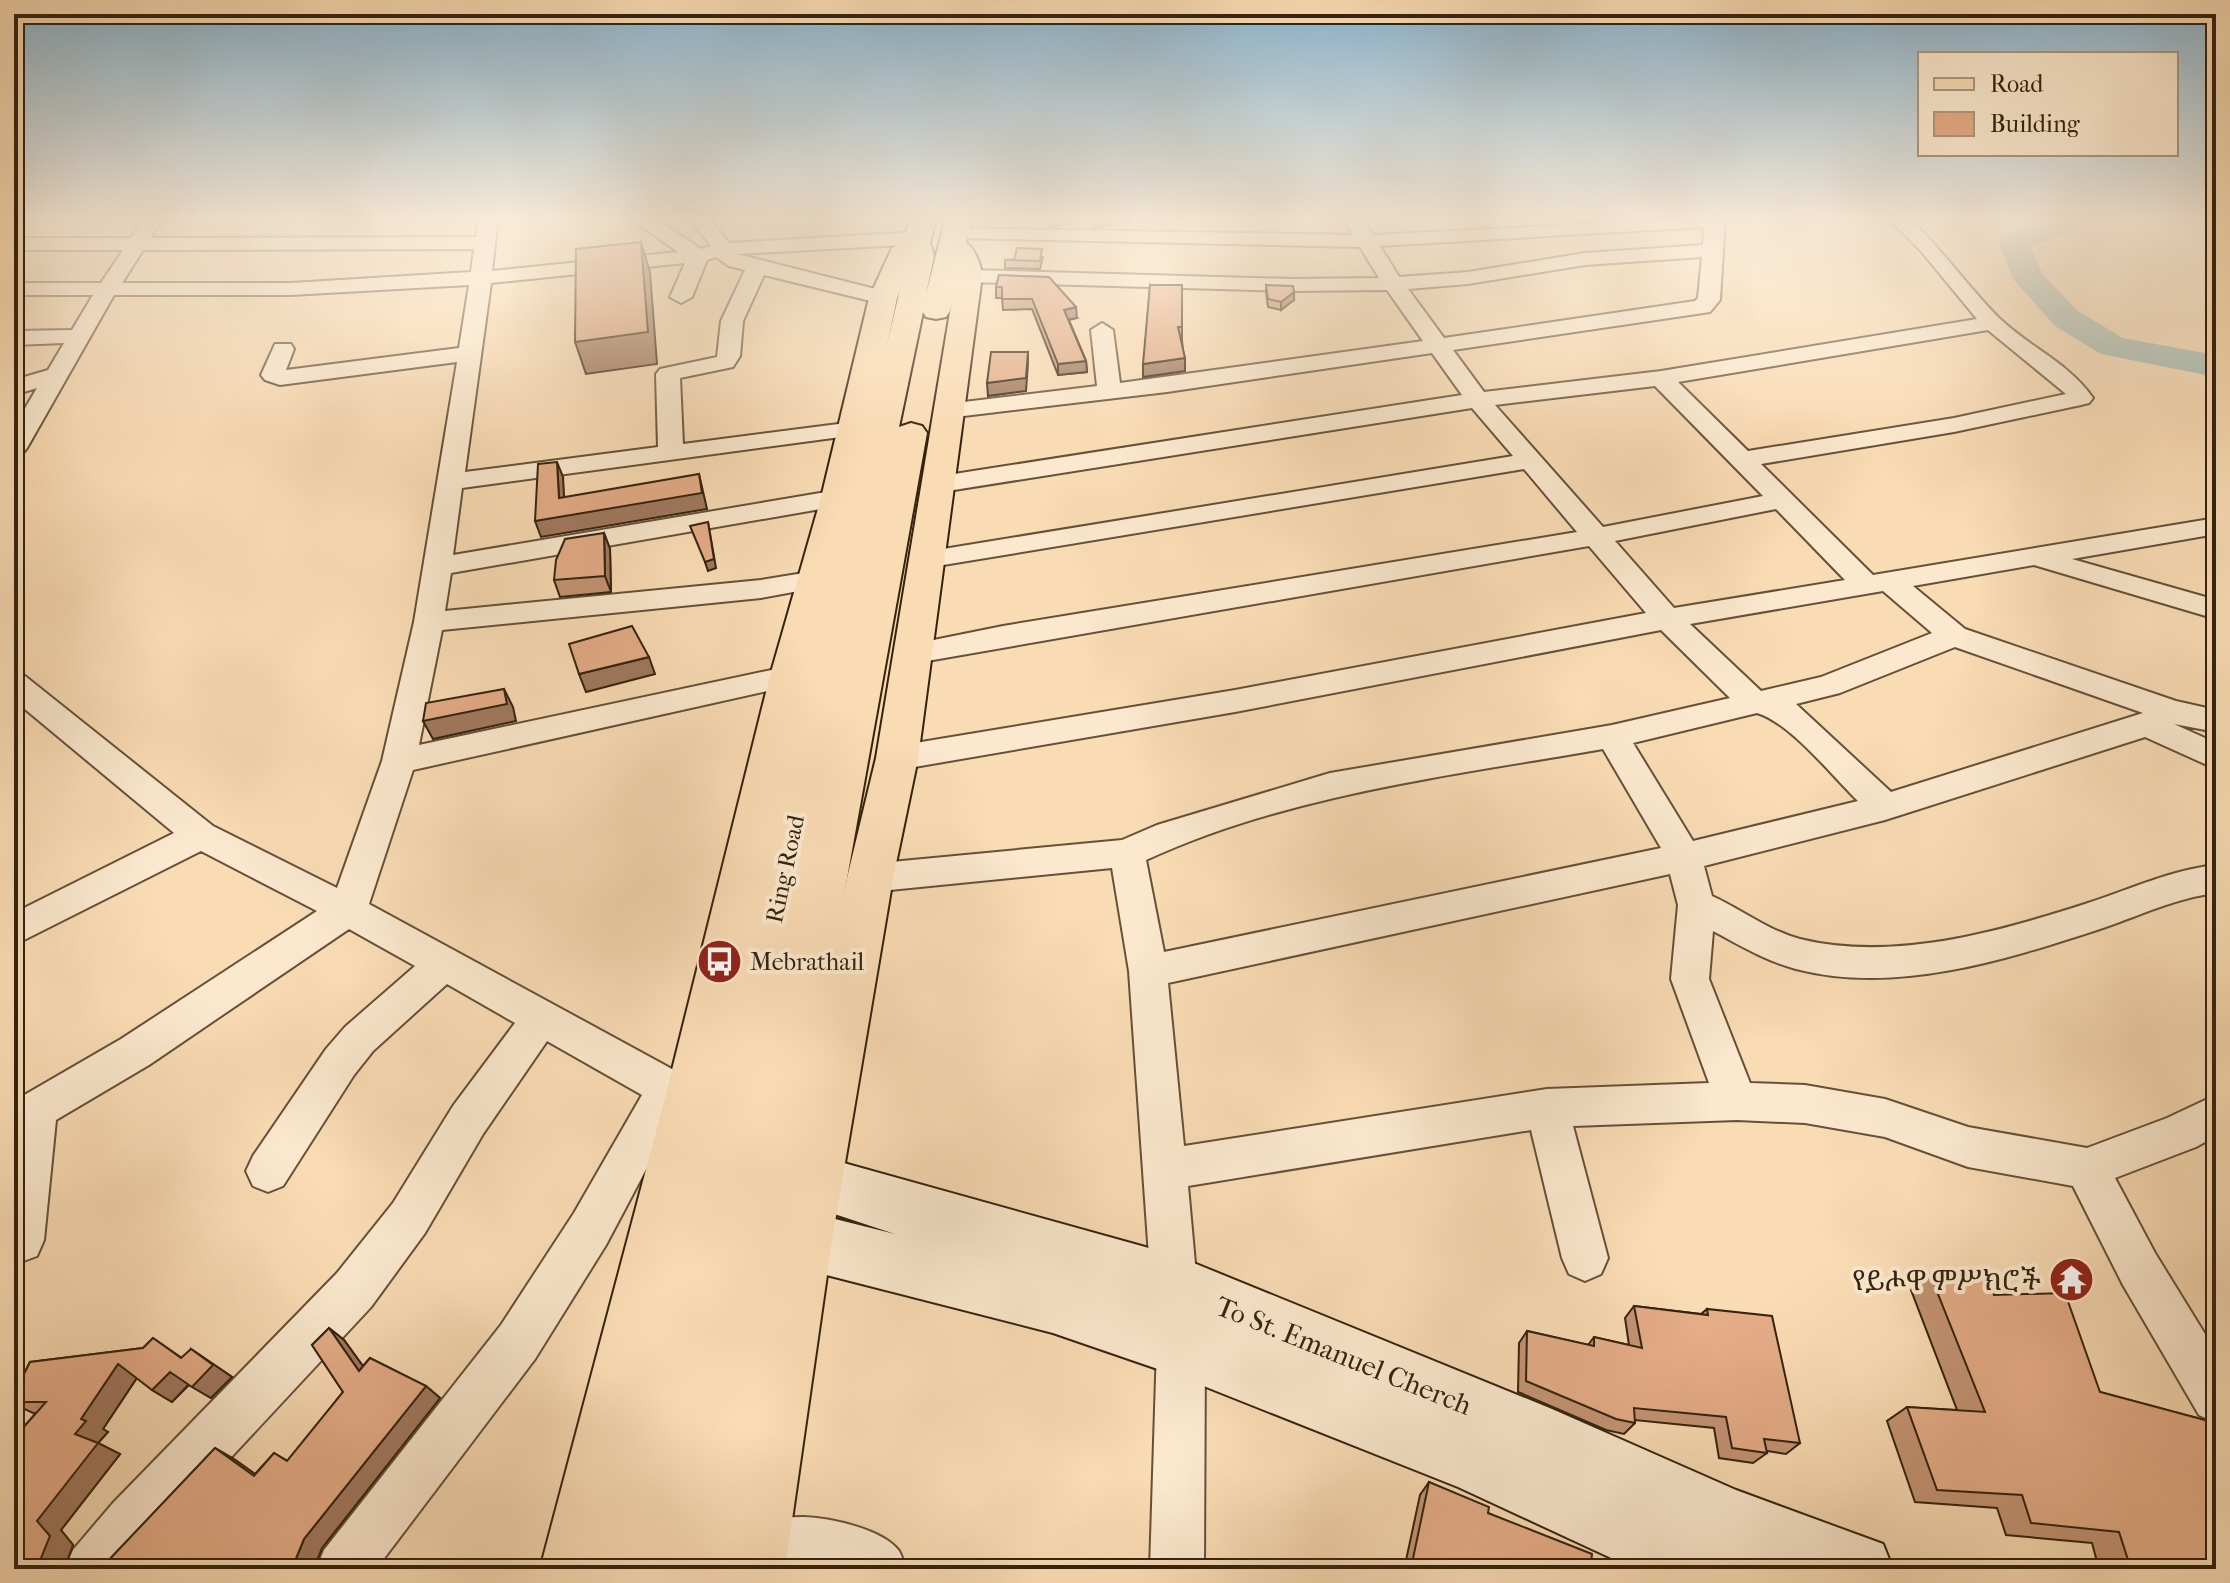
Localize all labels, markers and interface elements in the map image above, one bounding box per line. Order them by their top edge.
legend [1918,52,2178,156]
text: Road [1990,70,2044,98]
text: Building [1990,110,2081,138]
street label: Ring Road [760,811,810,926]
bus stop icon: Mebrathail [695,938,743,986]
place label: Mebrathail [750,948,864,976]
temple icon: የይሖዋ ምሥክሮች [2048,1256,2096,1304]
place label: የይሖዋ ምሥክሮች [1852,1264,2041,1297]
street label: To St. Emanuel Cherch [1211,1289,1477,1422]

